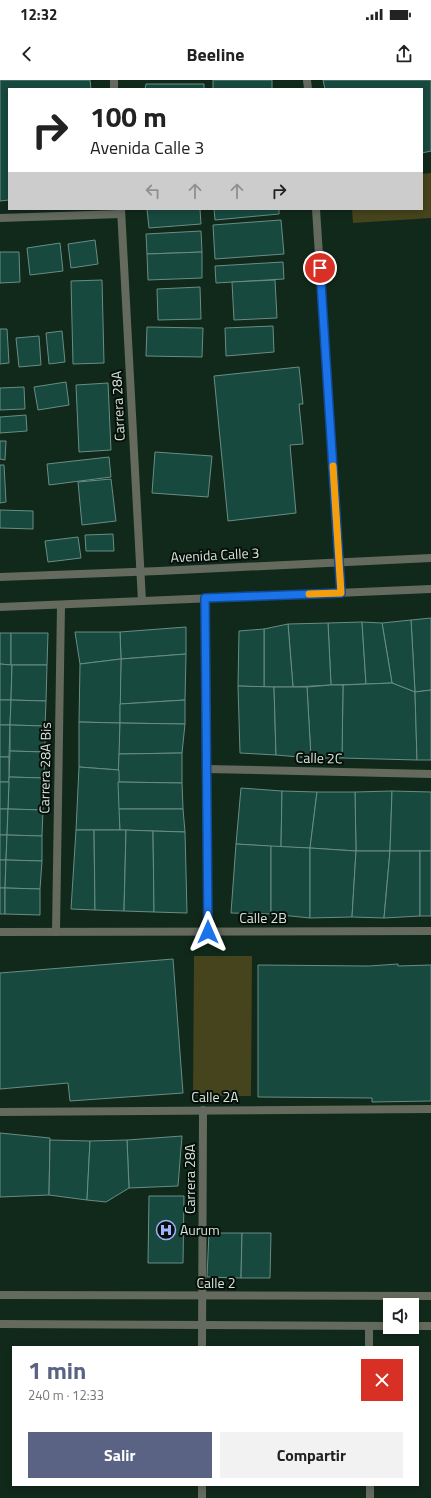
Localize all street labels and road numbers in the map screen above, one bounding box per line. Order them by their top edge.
street label: Carrera 28A [105,370,130,442]
street label: Avenida Calle 3 [170,542,260,567]
street label: Carrera 28A Bis [33,722,56,814]
street label: Calle 2C [295,747,343,768]
street label: Calle 2B [239,907,287,928]
street label: Calle 2A [191,1086,239,1107]
street label: Carrera 28A [179,1143,200,1214]
street label: Calle 2 [196,1272,236,1293]

